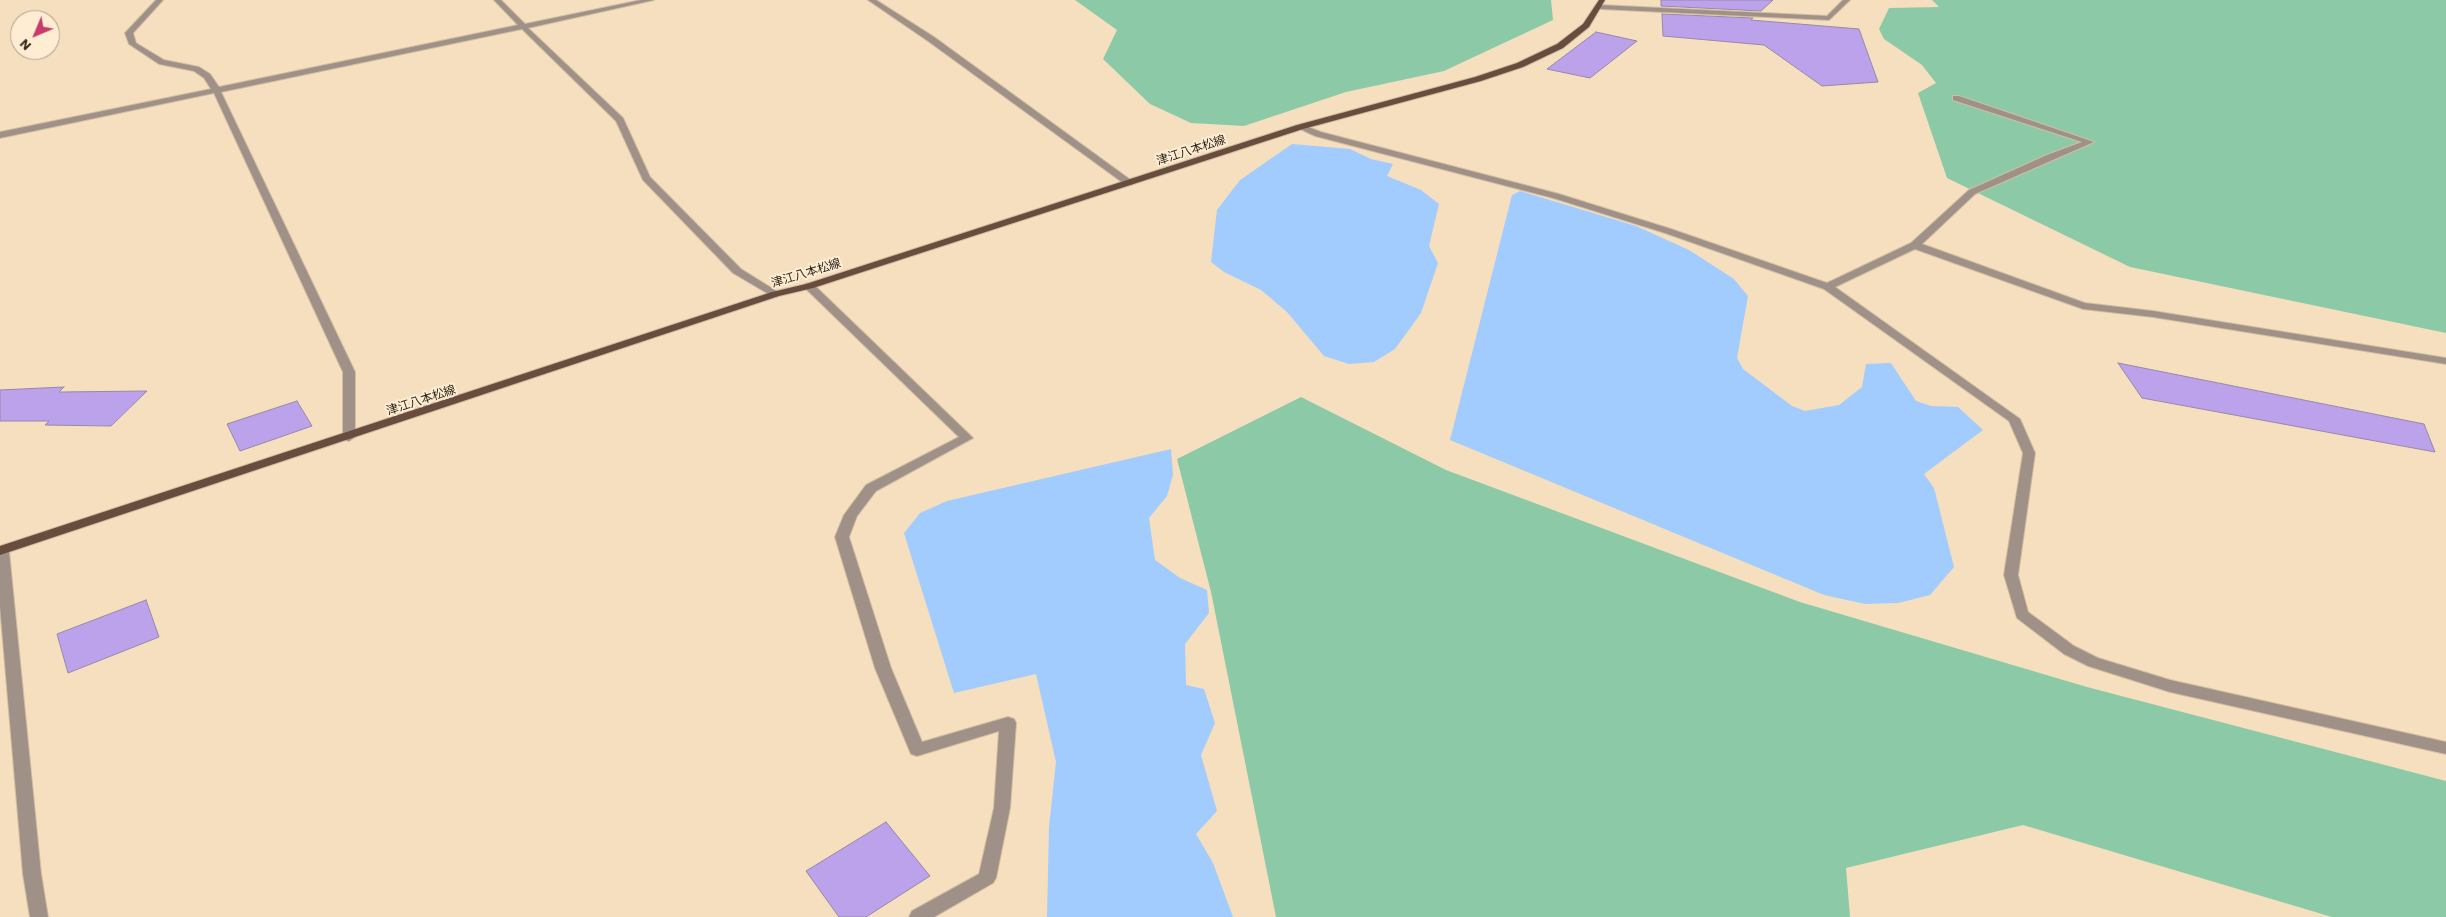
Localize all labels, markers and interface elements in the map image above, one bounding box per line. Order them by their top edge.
north arrow [10,10,60,60]
text: N [15,36,34,55]
street label: 津江八本松線 [1155,132,1227,168]
street label: 津江八本松線 [769,256,843,290]
street label: 津江八本松線 [385,382,457,418]

